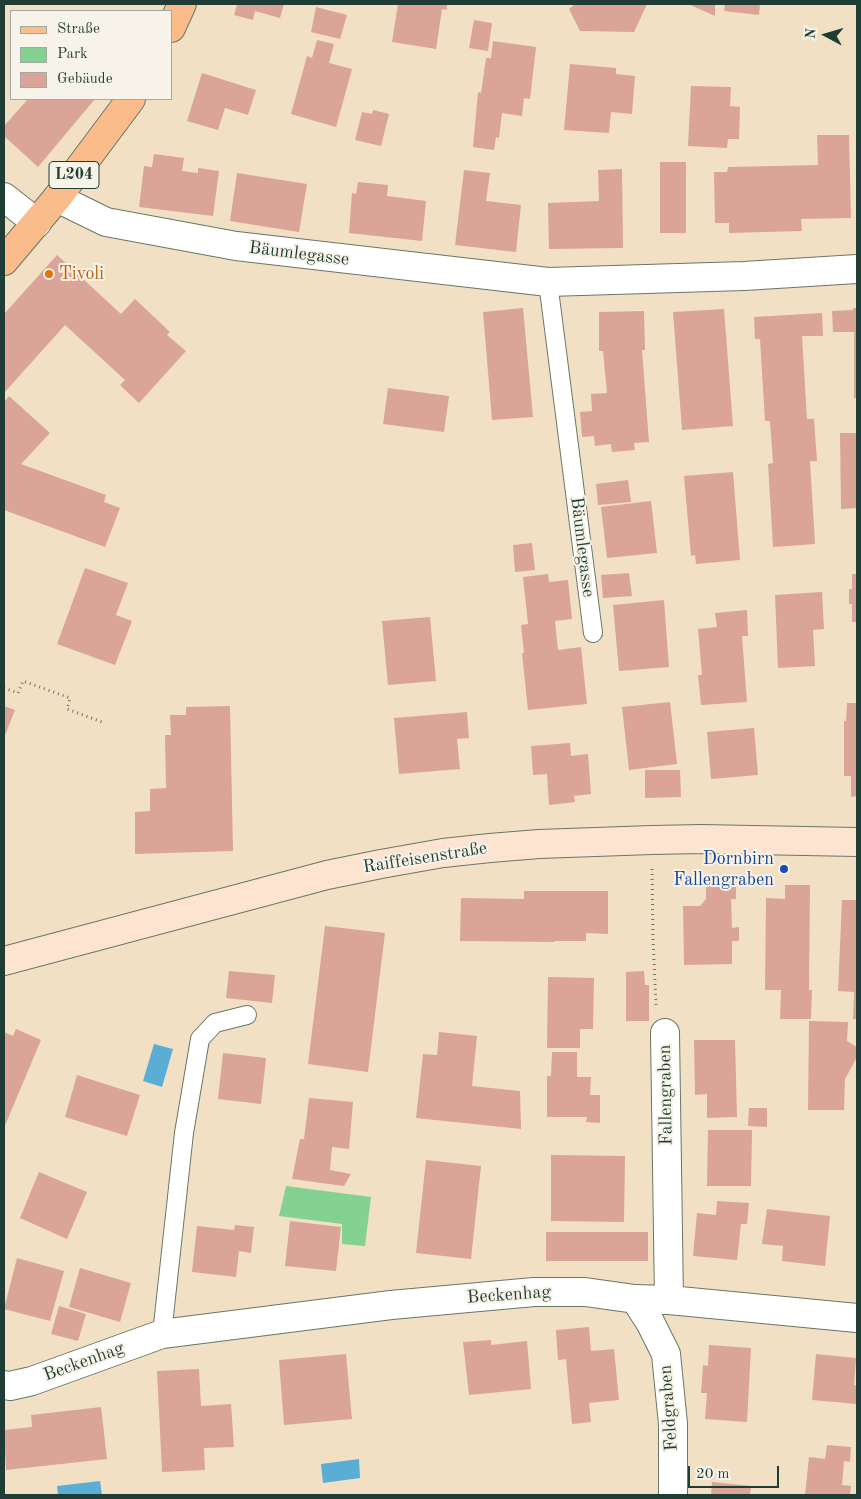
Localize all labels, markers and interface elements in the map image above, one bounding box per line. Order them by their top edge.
legend [10,10,172,100]
north arrow [801,10,851,60]
text: Straße [57,22,100,37]
text: N [804,27,819,39]
text: Park [57,47,88,62]
text: Gebäude [57,72,113,87]
road number: L204 [49,162,99,188]
street label: Bäumlegasse [248,237,350,271]
place label: Tivoli [59,263,104,285]
marker: Tivoli [43,268,55,280]
street label: Bäumlegasse [565,496,599,598]
street label: Raiffeisenstraße [361,838,489,878]
place label: Dornbirn Fallengraben [673,848,774,891]
marker: Dornbirn Fallengraben [778,863,790,875]
street label: Fallengraben [654,1044,678,1146]
street label: Beckenhag [466,1281,552,1309]
street label: Beckenhag [41,1337,127,1387]
street label: Feldgraben [655,1364,683,1452]
scale bar [691,1456,782,1488]
text: 20 m [696,1467,730,1482]

